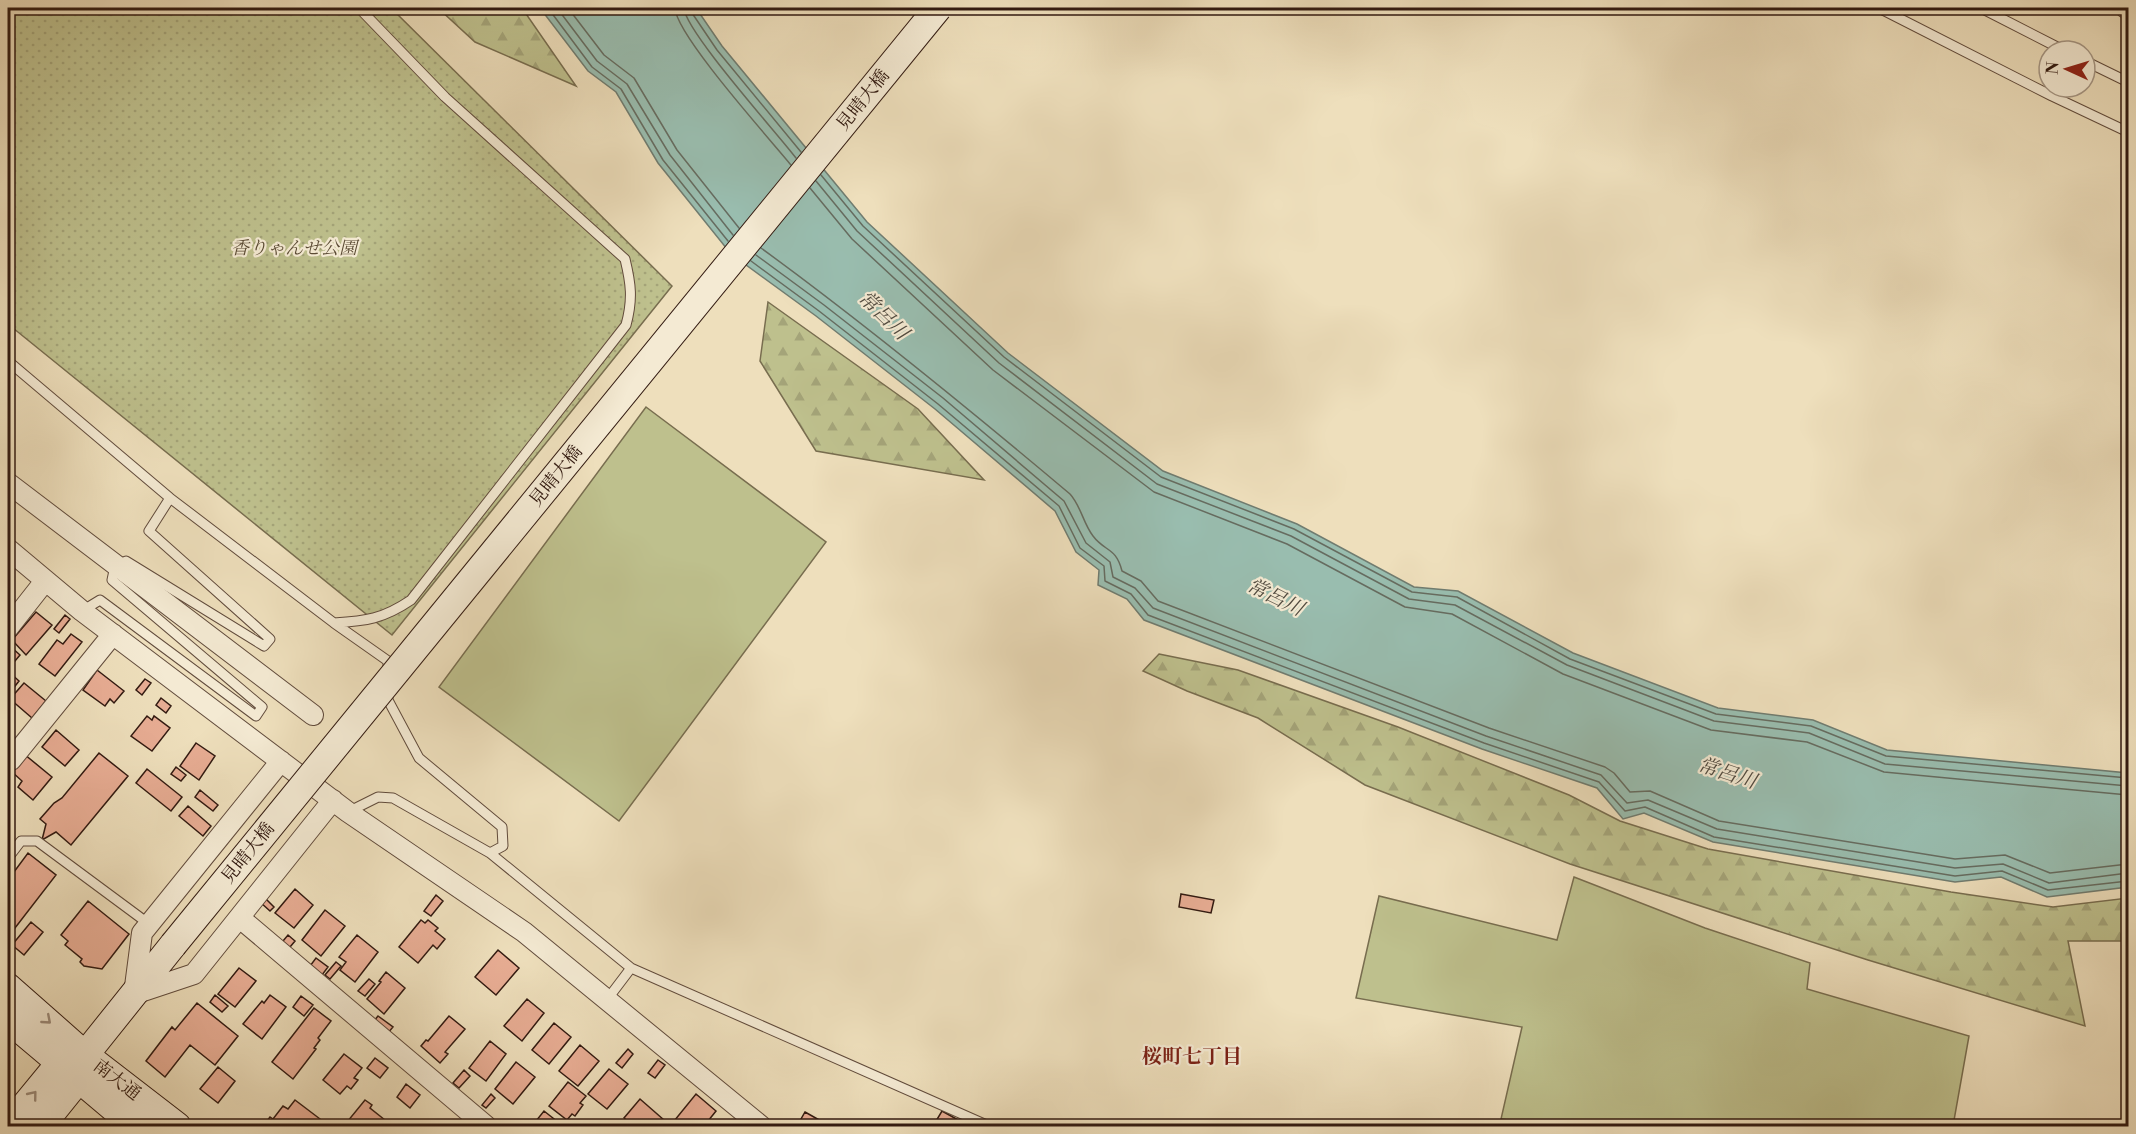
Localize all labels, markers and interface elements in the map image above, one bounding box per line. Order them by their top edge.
north arrow [2037,39,2097,99]
text: N [2043,61,2063,75]
street label: 見晴大橋 [831,65,895,135]
park label: 香りゃんせ公園 [231,237,360,260]
water label: 常呂川 [853,286,915,347]
street label: 見晴大橋 [524,441,588,511]
water label: 常呂川 [1243,574,1309,623]
water label: 常呂川 [1695,753,1761,796]
street label: 見晴大橋 [216,818,280,888]
one-way arrow [40,1013,51,1024]
district label: 桜町七丁目 [1142,1045,1242,1070]
street label: 南大通 [89,1054,145,1106]
one-way arrow [26,1091,37,1102]

